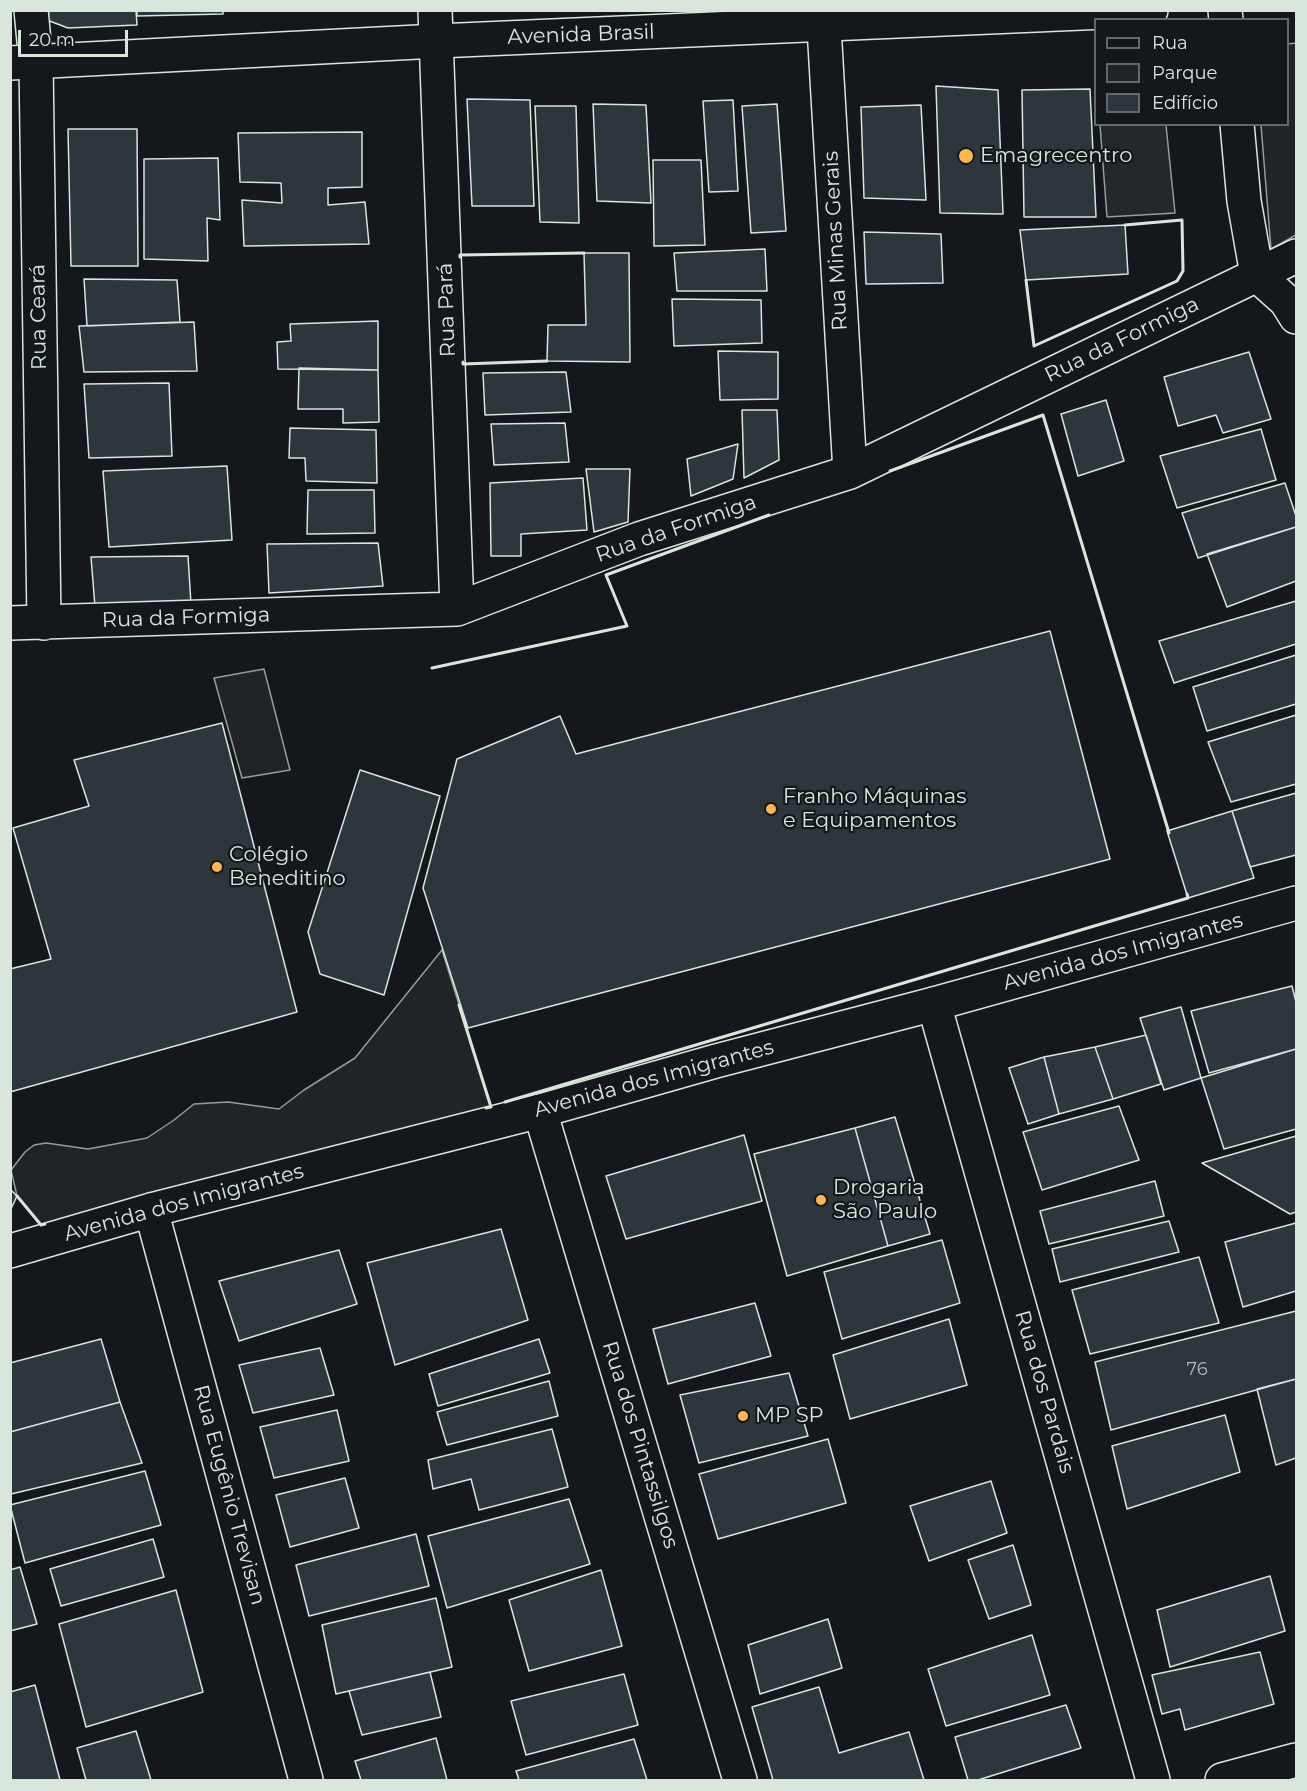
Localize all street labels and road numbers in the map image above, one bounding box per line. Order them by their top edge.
street label: Avenida Brasil [507,20,655,50]
street label: Rua Minas Gerais [819,150,853,332]
street label: Rua Pará [433,262,461,358]
street label: Rua Ceará [25,264,53,370]
street label: Rua da Formiga [1041,292,1203,388]
street label: Rua da Formiga [592,490,760,568]
street label: Rua da Formiga [101,602,271,634]
street label: Avenida dos Imigrantes [1000,908,1246,996]
street label: Avenida dos Imigrantes [531,1035,777,1123]
street label: Avenida dos Imigrantes [61,1159,307,1247]
street label: Rua dos Pardais [1009,1308,1079,1476]
street label: Rua dos Pintassilgos [596,1338,684,1552]
street label: Rua Eugênio Trevisan [187,1382,271,1608]

